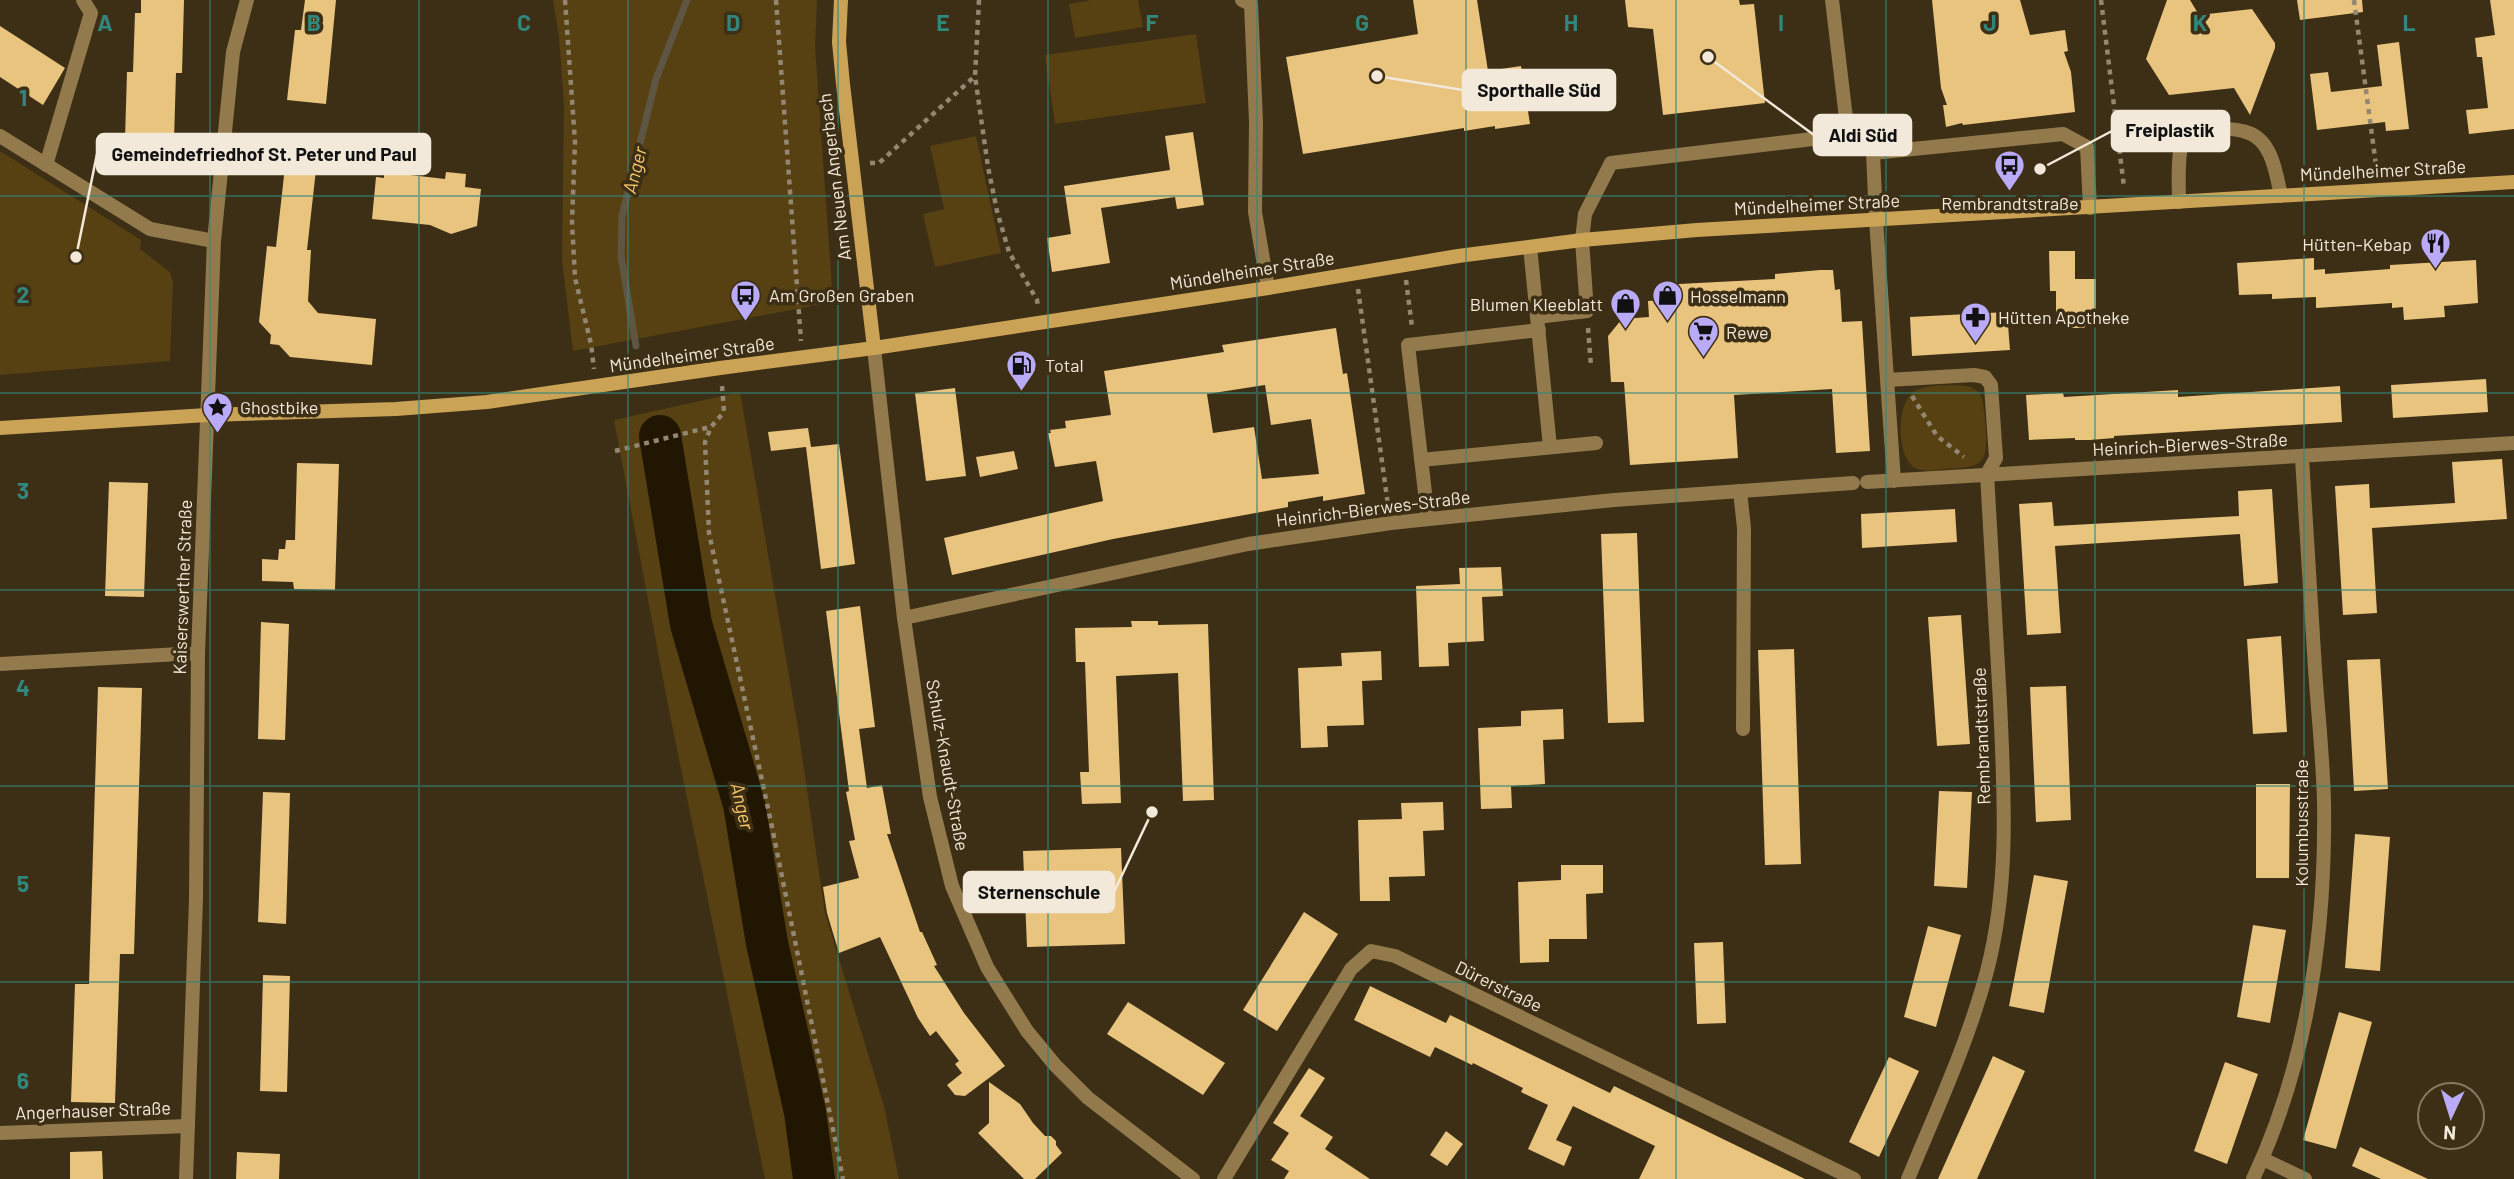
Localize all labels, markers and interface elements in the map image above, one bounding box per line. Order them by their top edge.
text: A [97,8,113,36]
text: B [307,8,321,36]
text: C [517,8,531,36]
text: D [726,8,740,36]
text: E [936,8,950,36]
text: F [1146,8,1159,36]
text: G [1355,8,1369,36]
text: H [1564,8,1578,36]
text: I [1778,8,1784,36]
text: J [1983,8,1997,36]
text: K [2193,8,2207,36]
text: L [2402,8,2416,36]
callout: Sporthalle Süd [1463,70,1615,110]
text: Sporthalle Süd [1477,78,1601,101]
text: 1 [19,83,27,111]
street label: Am Neuen Angerbach [813,92,855,262]
callout: Freiplastik [2112,111,2229,151]
callout: Aldi Süd [1814,115,1911,155]
text: Freiplastik [2125,118,2215,141]
text: Aldi Süd [1828,123,1898,146]
callout: Gemeindefriedhof St. Peter und Paul [97,134,430,174]
text: Gemeindefriedhof St. Peter und Paul [111,142,417,165]
water label: Anger [617,143,651,196]
bus stop icon: Rembrandtstraße [1993,148,2027,192]
street label: Mündelheimer Straße [2299,155,2467,185]
street label: Mündelheimer Straße [1733,189,1901,219]
place label: Rembrandtstraße [1941,192,2079,214]
restaurant icon: Hütten-Kebap [2418,227,2452,271]
place label: Hütten-Kebap [2302,233,2412,255]
street label: Mündelheimer Straße [1168,246,1336,294]
bus stop icon: Am Großen Graben [729,278,763,322]
shop icon: Hosselmann [1650,279,1684,323]
text: 2 [17,280,29,308]
place label: Am Großen Graben [769,284,914,306]
place label: Hosselmann [1690,285,1786,307]
shop icon: Blumen Kleeblatt [1609,287,1643,331]
place label: Blumen Kleeblatt [1470,293,1603,315]
pharmacy icon: Hütten Apotheke [1958,300,1992,344]
place label: Hütten Apotheke [1998,306,2130,328]
supermarket icon: Rewe [1686,315,1720,359]
place label: Rewe [1726,321,1769,343]
street label: Mündelheimer Straße [608,332,776,376]
fuel station icon: Total [1005,348,1039,392]
place label: Total [1045,354,1084,376]
place icon: Ghostbike [200,390,234,434]
place label: Ghostbike [240,396,318,418]
street label: Heinrich-Bierwes-Straße [2092,428,2288,460]
text: 3 [17,476,29,504]
street label: Heinrich-Bierwes-Straße [1275,485,1471,531]
street label: Kaiserswerther Straße [168,499,196,675]
street label: Rembrandtstraße [1968,667,1994,805]
text: 4 [16,673,30,701]
street label: Schulz-Knaudt-Straße [922,678,974,852]
street label: Kolumbusstraße [2290,759,2312,887]
water label: Anger [726,780,760,833]
text: 5 [17,869,29,897]
callout: Sternenschule [964,872,1114,912]
text: Sternenschule [978,880,1100,903]
street label: Dürerstraße [1452,956,1546,1016]
text: 6 [17,1066,29,1094]
north arrow [2416,1081,2486,1151]
street label: Angerhauser Straße [15,1096,171,1124]
text: N [2443,1122,2457,1145]

